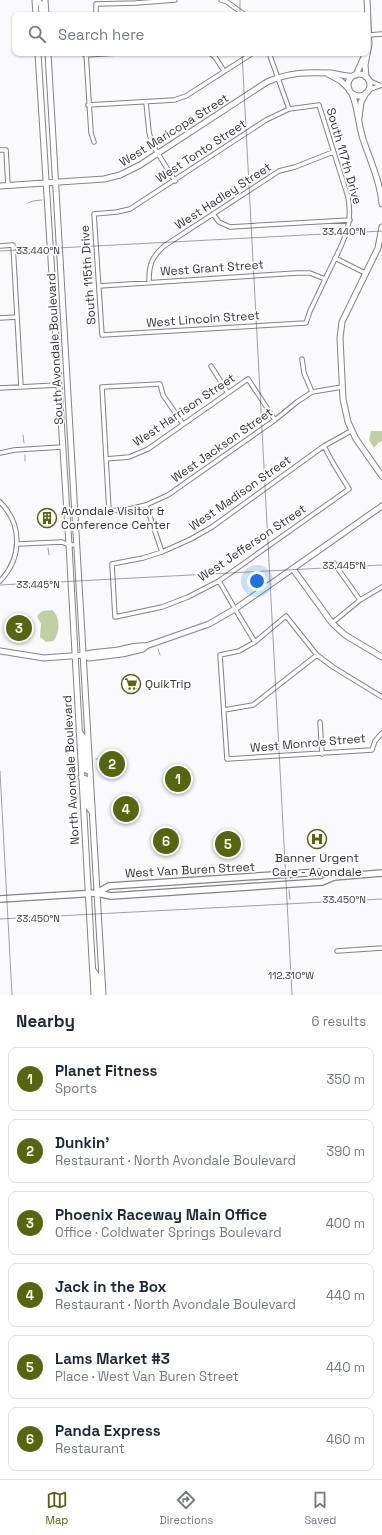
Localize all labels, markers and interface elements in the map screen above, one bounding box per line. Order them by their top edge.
search box [12,12,370,56]
icon: search [26,23,48,45]
text: Search here [58,25,144,44]
street label: West Maricopa Street [116,90,232,170]
street label: South 117th Drive [323,106,365,206]
street label: West Tonto Street [153,116,249,186]
street label: West Hadley Street [172,159,274,233]
street label: South 115th Drive [77,225,99,325]
text: 33.440°N [322,225,366,238]
text: 33.440°N [16,244,60,257]
street label: West Grant Street [160,256,264,280]
street label: South Avondale Boulevard [43,273,67,425]
street label: West Lincoln Street [146,307,260,331]
street label: West Harrison Street [130,370,238,450]
street label: West Jackson Street [168,404,276,486]
street label: West Madison Street [186,452,294,534]
street label: West Jefferson Street [195,501,309,585]
place label: Avondale Visitor & Conference Center [61,503,171,533]
building icon: Avondale Visitor & Conference Center [36,507,58,529]
text: 33.445°N [322,559,366,572]
your location [247,571,267,591]
text: 33.445°N [16,578,60,591]
pin: 3 [6,613,32,643]
supermarket icon: QuikTrip [120,673,142,695]
place label: QuikTrip [145,676,191,692]
street label: North Avondale Boulevard [59,695,83,845]
street label: West Monroe Street [250,730,366,756]
pin: 2 [99,749,125,779]
pin: 1 [165,764,191,794]
pin: 4 [113,794,139,824]
pin: 6 [153,826,179,856]
hospital icon: Banner Urgent Care - Avondale [306,828,328,850]
pin: 5 [215,829,241,859]
place label: Banner Urgent Care - Avondale [272,850,362,880]
street label: West Van Buren Street [125,859,255,881]
text: 33.450°N [322,893,366,906]
text: 33.450°N [16,912,60,925]
text: 112.310°W [268,969,314,982]
text: Nearby [16,1010,75,1032]
text: 6 results [312,1013,366,1030]
text: Planet Fitness [55,1061,157,1080]
text: 1 [27,1071,33,1088]
text: 350 m [327,1071,365,1088]
text: Sports [55,1080,97,1097]
text: Dunkin' [55,1133,109,1152]
text: 2 [26,1143,34,1160]
text: 390 m [326,1143,365,1160]
text: Restaurant · North Avondale Boulevard [55,1152,296,1169]
text: Phoenix Raceway Main Office [55,1205,267,1224]
text: 3 [26,1215,34,1232]
text: 400 m [326,1215,365,1232]
text: Office · Coldwater Springs Boulevard [55,1224,282,1241]
text: Jack in the Box [55,1277,166,1296]
text: 4 [26,1287,34,1304]
text: 440 m [326,1287,365,1304]
text: Restaurant · North Avondale Boulevard [55,1296,296,1313]
text: Lams Market #3 [55,1349,170,1368]
text: 5 [26,1359,34,1376]
text: 440 m [326,1359,365,1376]
text: Place · West Van Buren Street [55,1368,239,1385]
text: Panda Express [55,1421,161,1440]
text: 6 [26,1431,34,1448]
text: 460 m [326,1431,365,1448]
text: Restaurant [55,1440,125,1457]
tab: Map [46,1489,68,1527]
tab: Directions [159,1489,213,1527]
tab: Saved [304,1489,336,1527]

